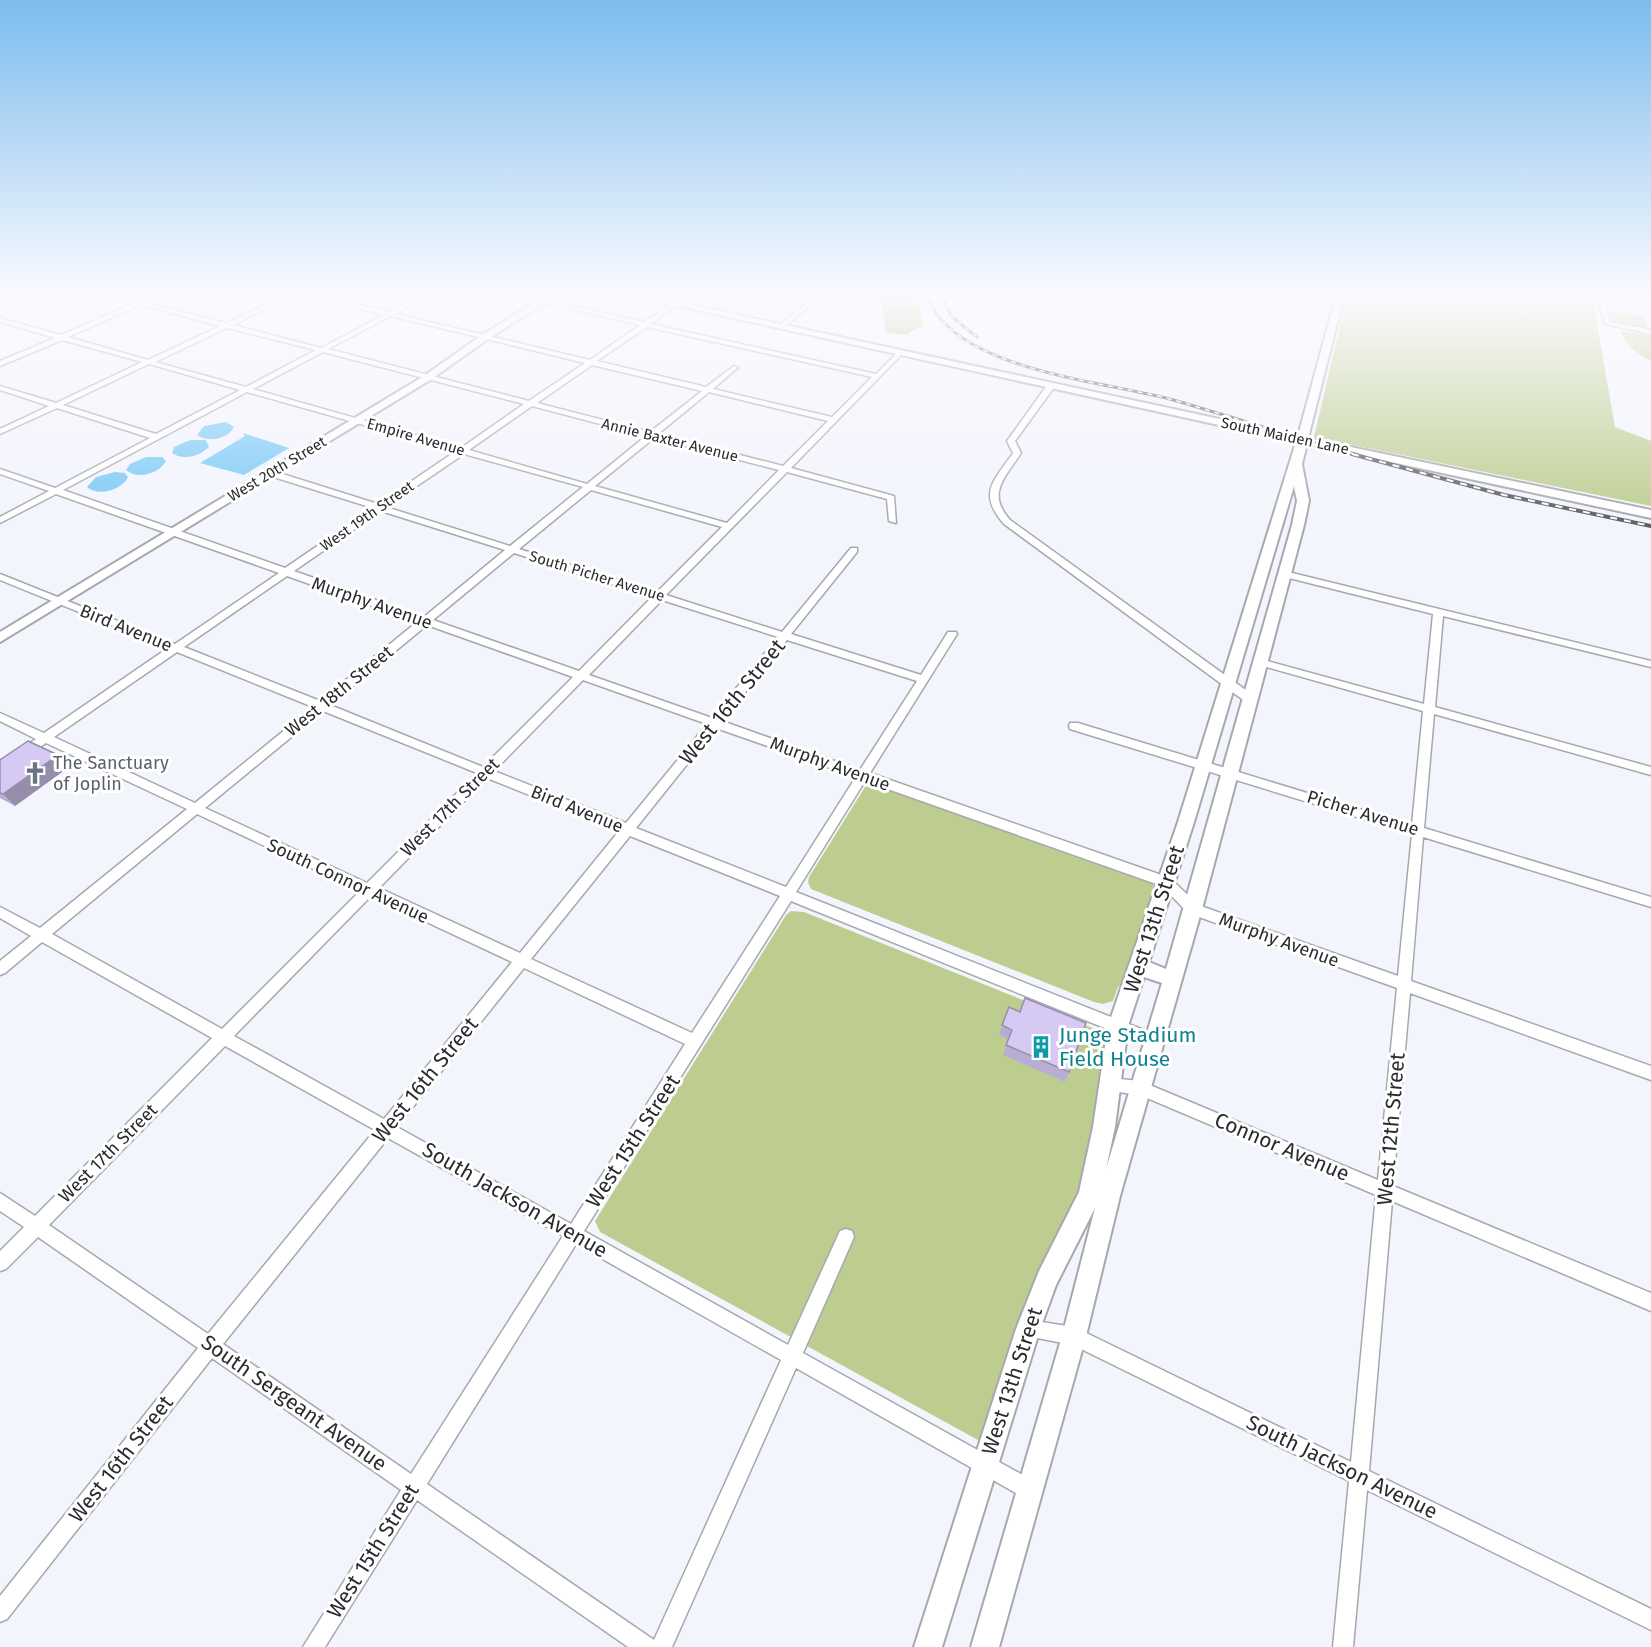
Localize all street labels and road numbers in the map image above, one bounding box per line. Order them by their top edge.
street label: Empire Avenue [365,414,467,460]
street label: Annie Baxter Avenue [600,414,740,466]
street label: South Maiden Lane [1219,414,1351,458]
street label: West 20th Street [225,432,330,505]
street label: West 19th Street [317,477,418,555]
street label: South Picher Avenue [527,547,667,605]
street label: Murphy Avenue [309,572,435,634]
street label: Bird Avenue [77,599,175,657]
street label: West 16th Street [673,634,791,770]
street label: West 18th Street [281,640,398,741]
street label: Murphy Avenue [767,732,893,796]
street label: West 17th Street [396,753,504,861]
street label: Bird Avenue [528,780,626,838]
street label: Picher Avenue [1304,786,1422,840]
street label: South Connor Avenue [264,834,432,928]
street label: West 13th Street [1118,842,1190,996]
street label: Murphy Avenue [1216,908,1342,972]
street label: West 16th Street [366,1012,484,1148]
street label: West 12th Street [1371,1051,1411,1207]
street label: West 15th Street [580,1069,686,1212]
street label: West 17th Street [54,1099,162,1207]
street label: Connor Avenue [1211,1107,1353,1187]
street label: South Jackson Avenue [418,1136,612,1264]
street label: West 13th Street [976,1304,1048,1458]
street label: South Sergeant Avenue [196,1329,392,1477]
street label: West 16th Street [63,1390,179,1528]
street label: South Jackson Avenue [1242,1409,1442,1525]
street label: West 15th Street [321,1479,425,1623]

